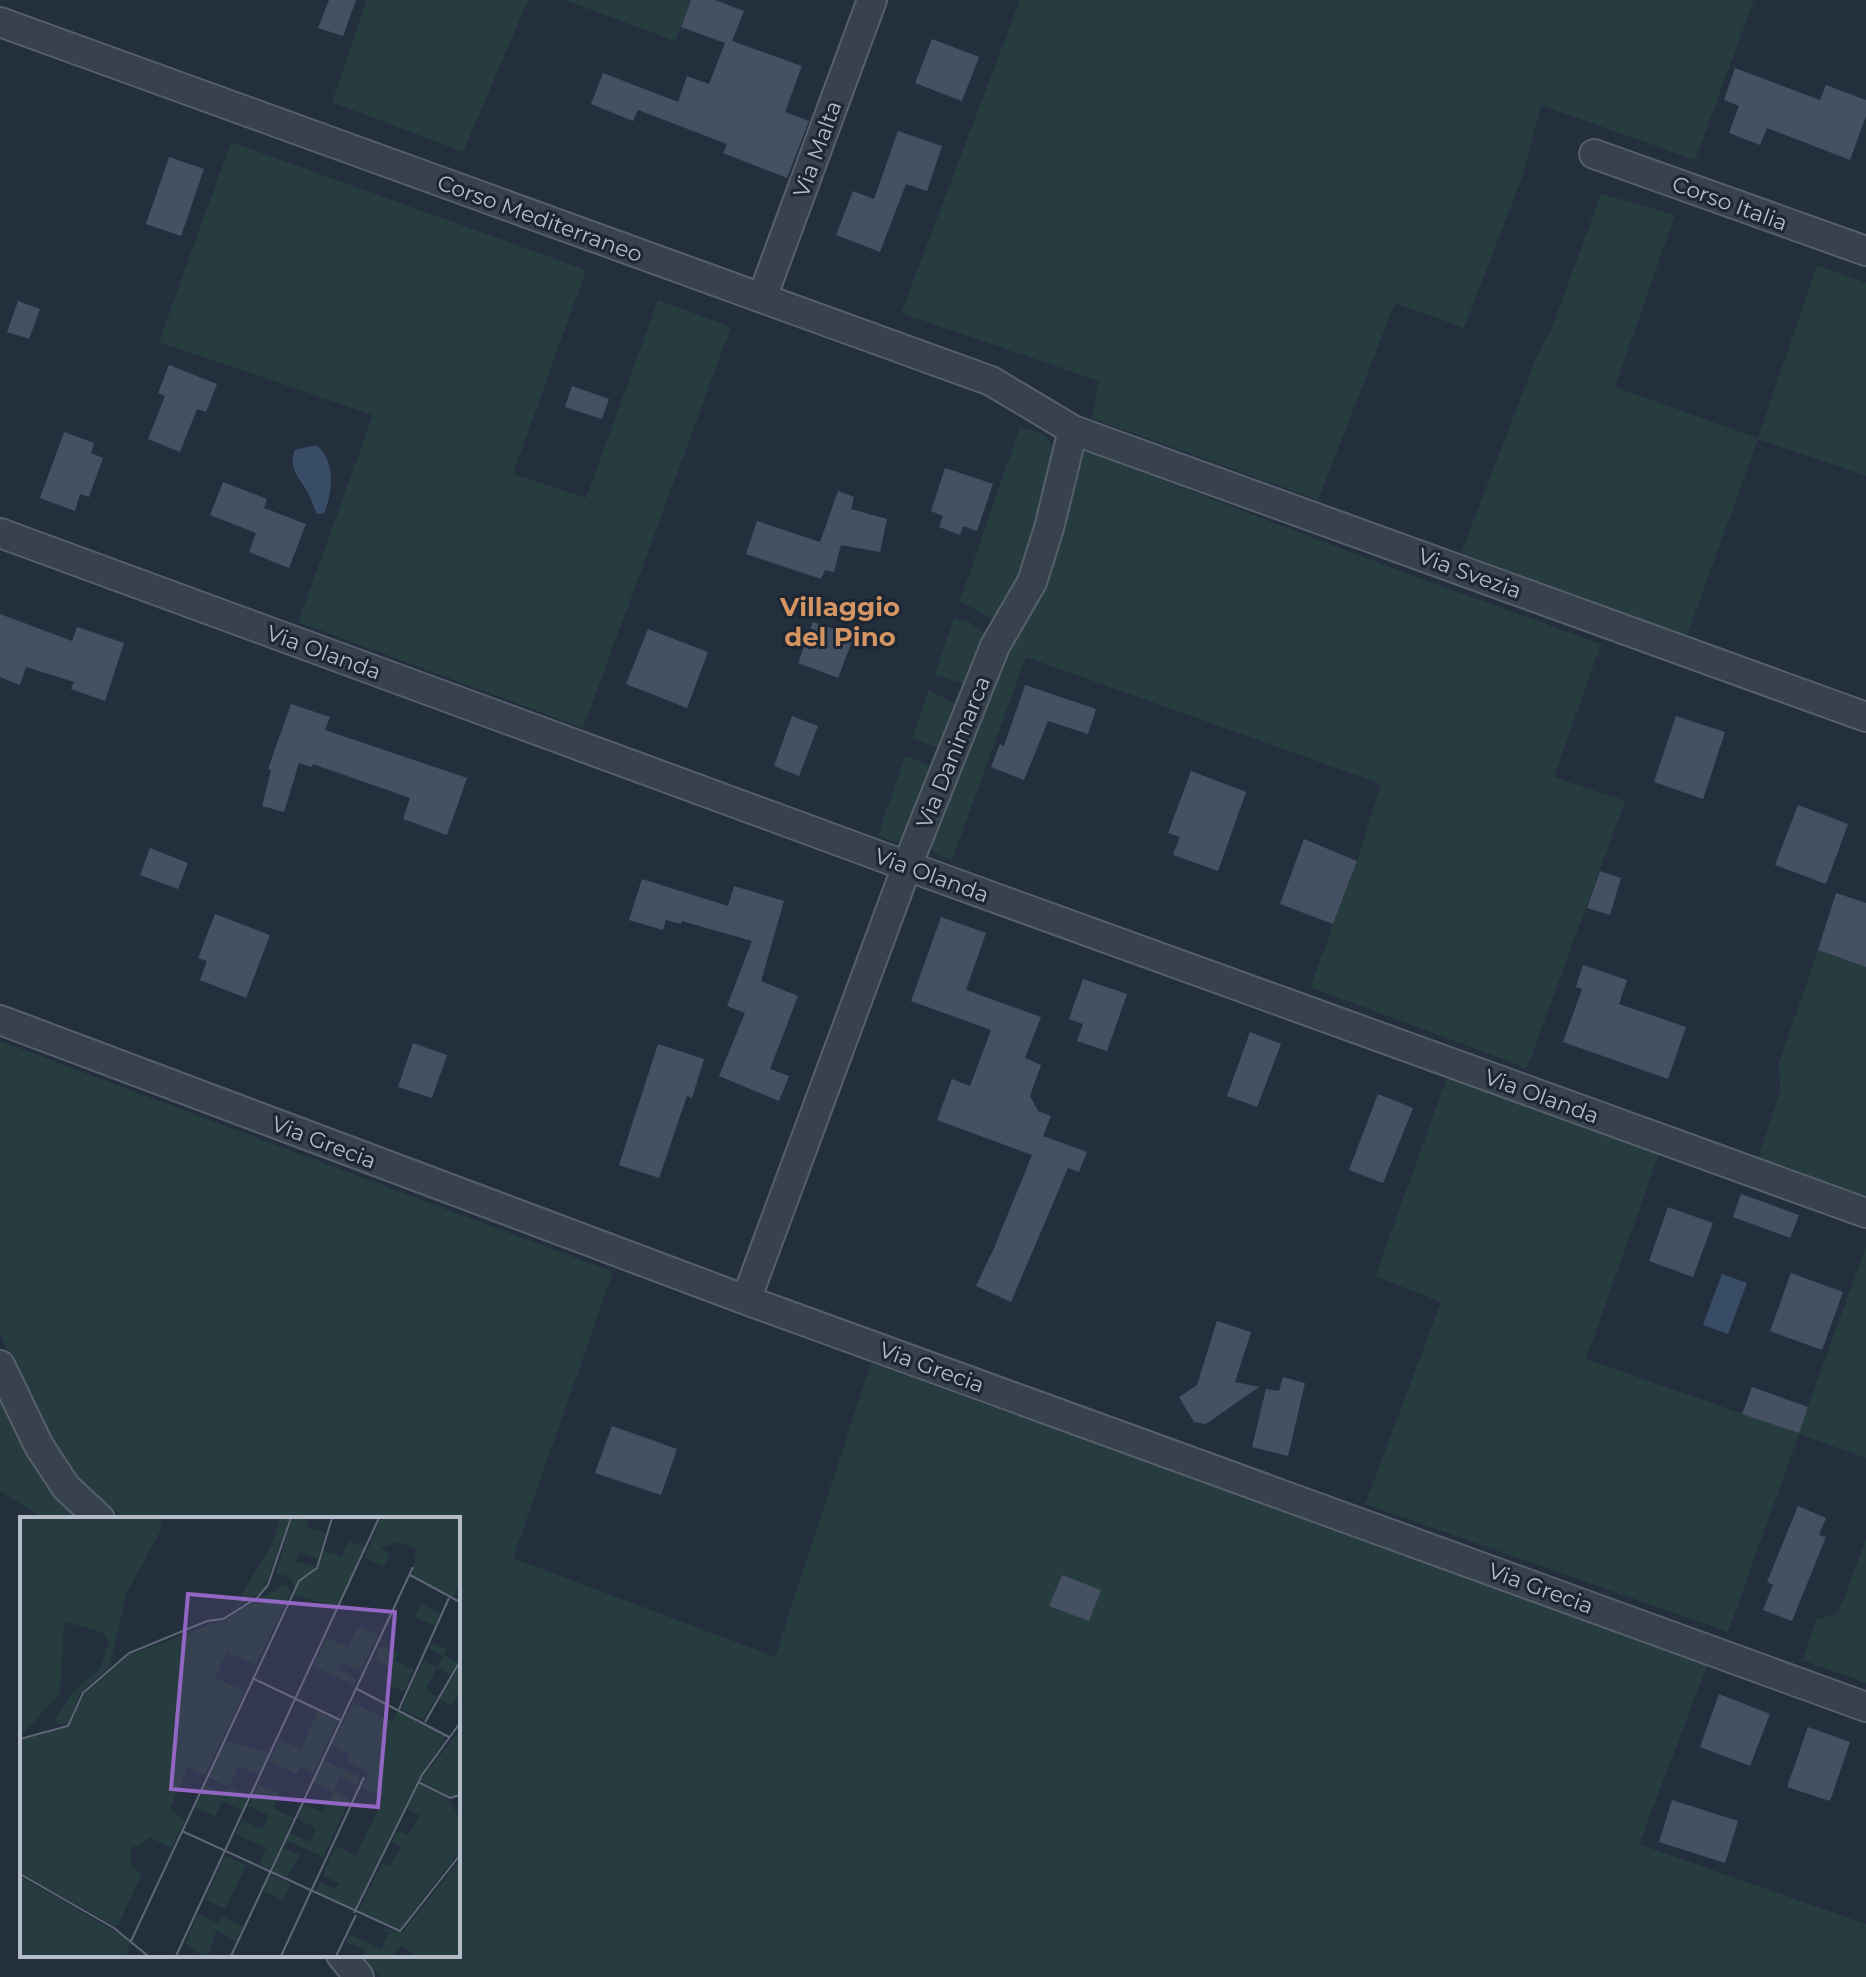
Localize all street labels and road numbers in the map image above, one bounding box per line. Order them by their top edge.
street label: Via Malta [788,97,847,201]
street label: Corso Mediterraneo [434,169,646,268]
street label: Corso Italia [1668,170,1791,237]
street label: Via Svezia [1415,542,1525,605]
street label: Via Olanda [263,619,385,686]
street label: Via Danimarca [911,672,996,832]
street label: Via Olanda [871,842,993,909]
street label: Via Olanda [1481,1063,1603,1130]
street label: Via Grecia [268,1110,380,1175]
street label: Via Grecia [876,1336,988,1399]
street label: Via Grecia [1485,1557,1597,1620]

